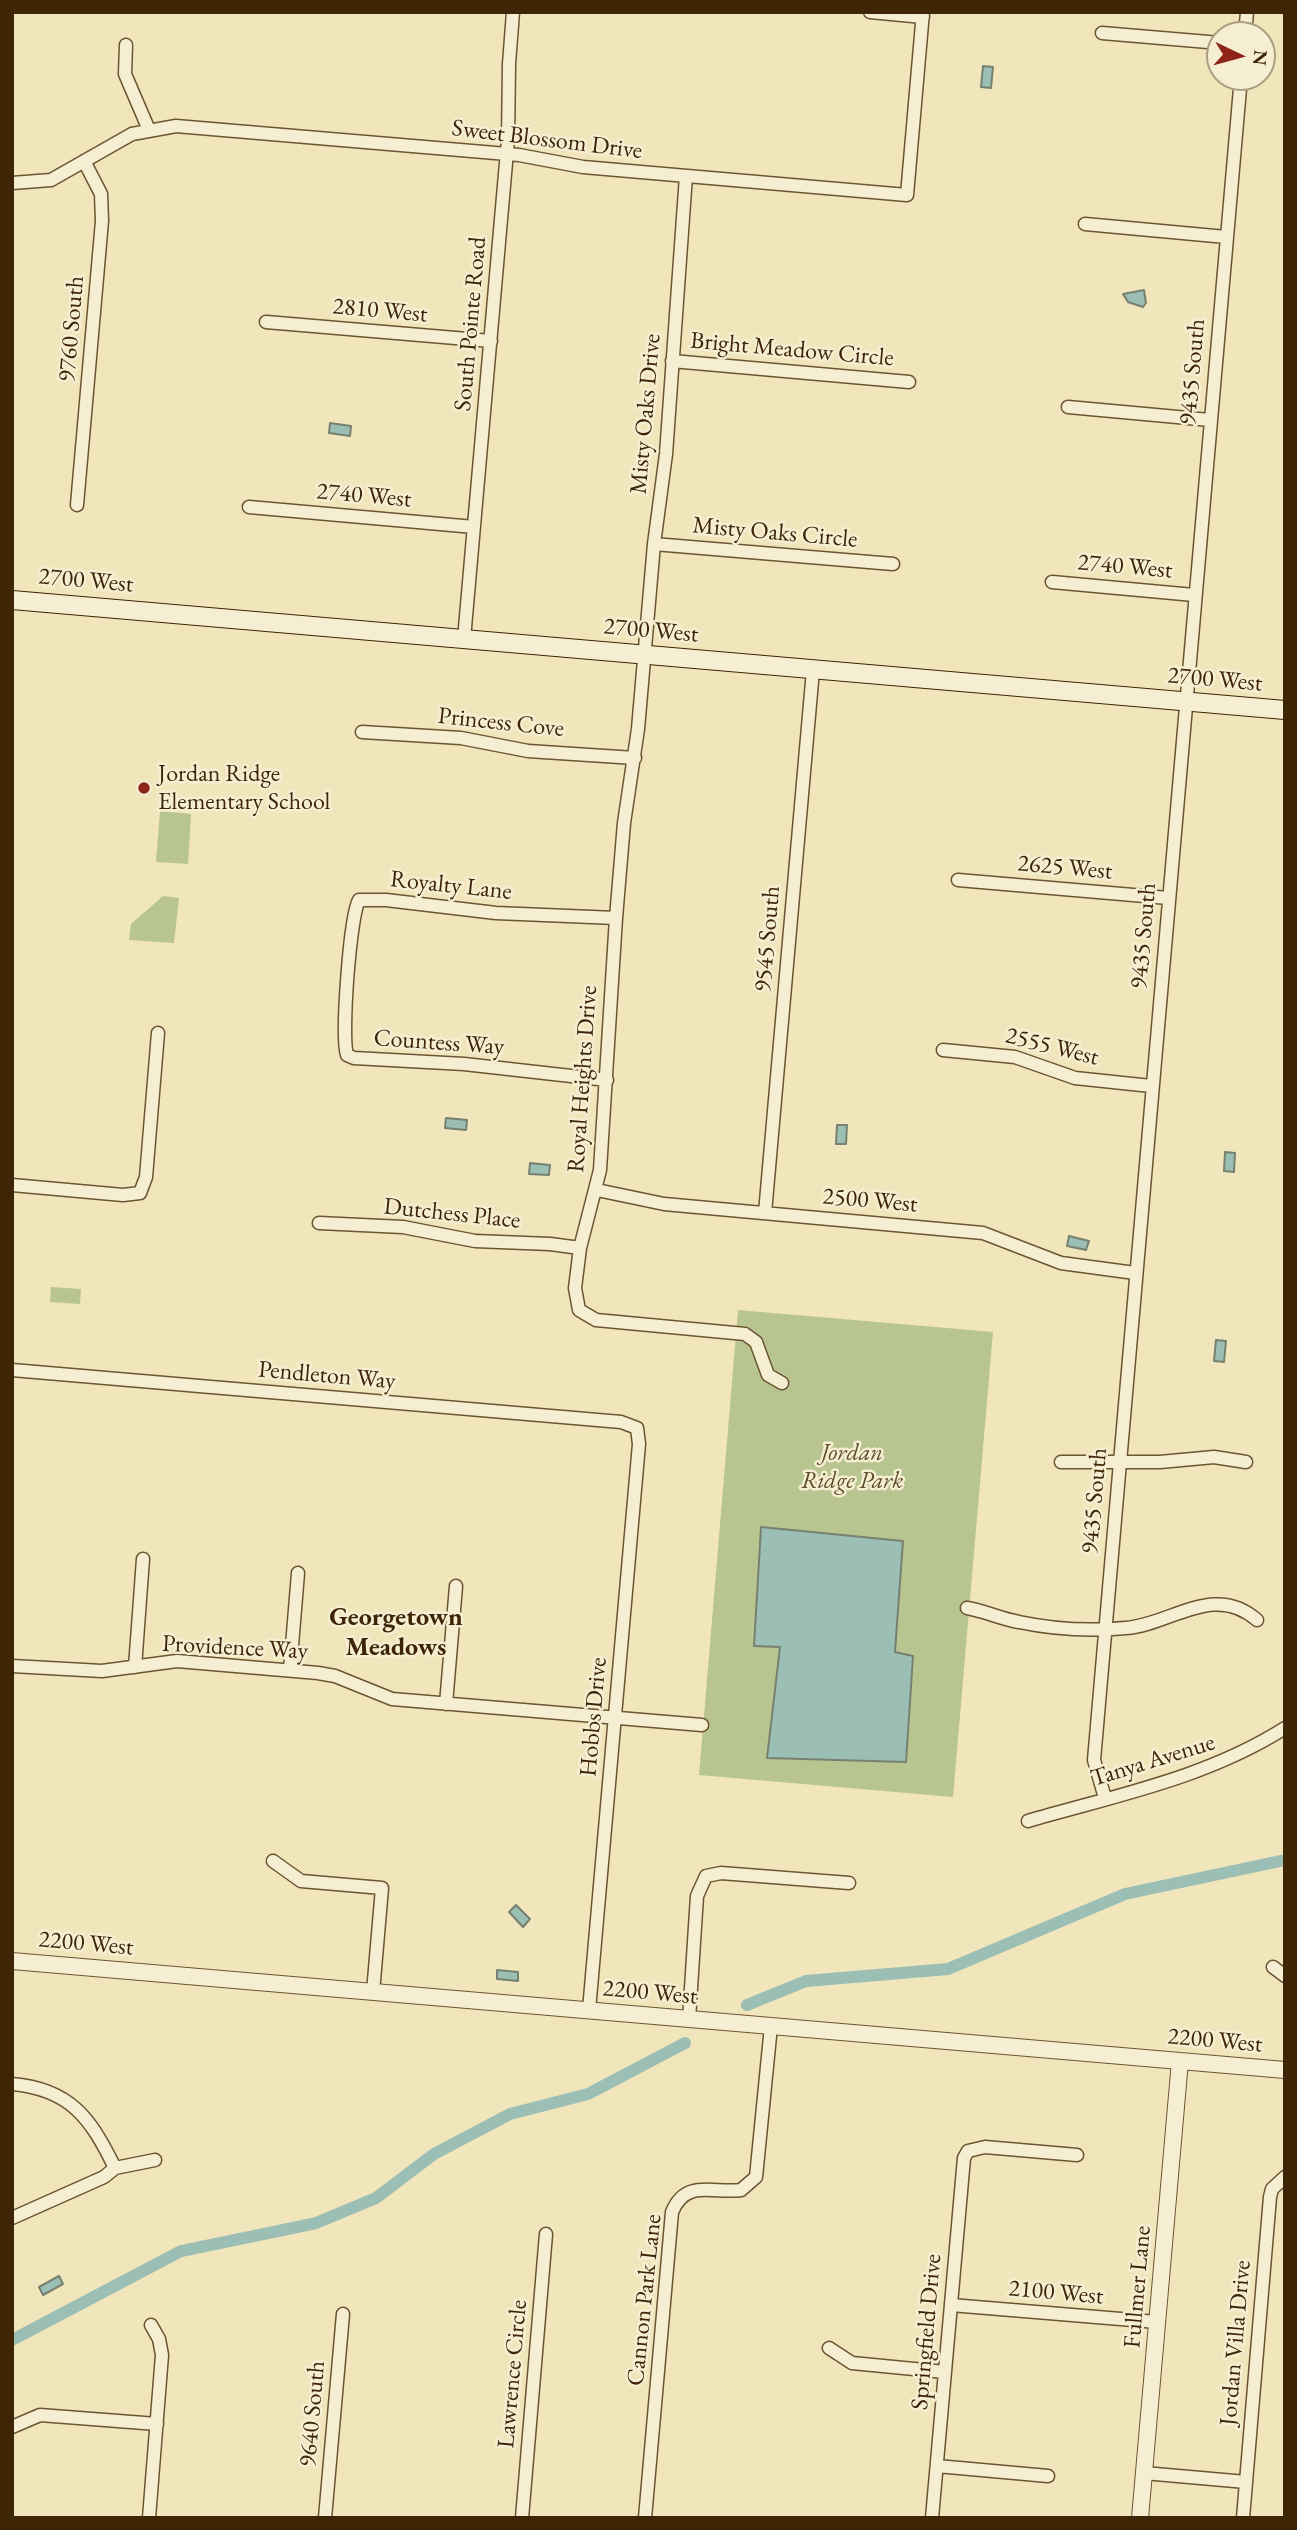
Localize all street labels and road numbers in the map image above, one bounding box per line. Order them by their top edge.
street label: Sweet Blossom Drive [450,114,644,166]
street label: South Pointe Road [449,236,493,412]
street label: 9760 South [53,275,91,383]
street label: 2810 West [331,293,429,329]
street label: 9435 South [1174,318,1212,426]
street label: Bright Meadow Circle [689,327,895,373]
street label: Misty Oaks Drive [625,333,667,495]
street label: 2740 West [315,478,413,514]
street label: Misty Oaks Circle [691,511,859,555]
street label: 2740 West [1076,549,1174,585]
street label: 2700 West [37,563,135,599]
street label: 2700 West [602,613,700,649]
street label: 2700 West [1166,662,1264,698]
street label: Princess Cove [437,702,565,744]
street label: 2625 West [1016,850,1114,886]
street label: Royalty Lane [389,865,513,907]
street label: 9435 South [1125,882,1163,990]
street label: 9545 South [749,885,787,993]
street label: Royal Heights Drive [562,984,604,1174]
street label: 2555 West [1002,1022,1102,1072]
street label: Countess Way [373,1024,505,1062]
street label: 2500 West [821,1183,919,1219]
street label: Dutchess Place [382,1193,522,1235]
street label: Pendleton Way [257,1356,397,1396]
street label: 9435 South [1076,1447,1114,1555]
street label: Providence Way [161,1630,309,1666]
street label: Hobbs Drive [574,1656,614,1778]
street label: Tanya Avenue [1087,1728,1219,1794]
street label: 2200 West [37,1926,135,1962]
street label: 2200 West [601,1975,699,2011]
street label: 2200 West [1166,2023,1264,2059]
street label: Cannon Park Lane [622,2213,668,2387]
street label: Fullmer Lane [1118,2225,1158,2349]
street label: Springfield Drive [906,2253,948,2411]
street label: Jordan Villa Drive [1214,2259,1258,2427]
street label: 2100 West [1007,2275,1105,2311]
street label: Lawrence Circle [492,2299,534,2449]
street label: 9640 South [294,2360,332,2468]

